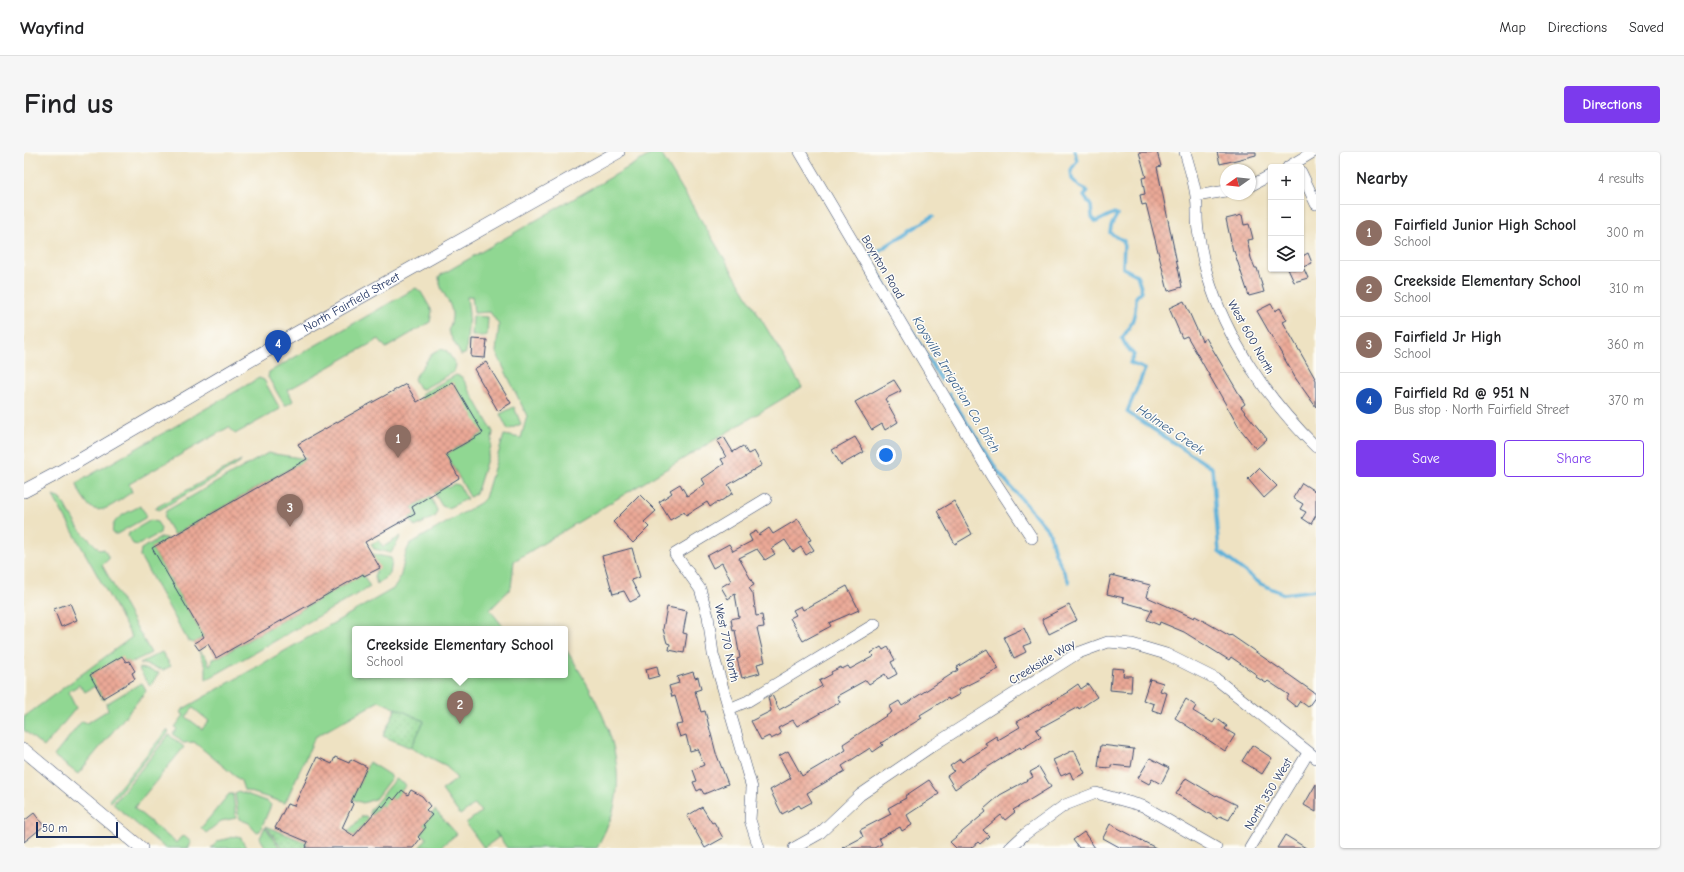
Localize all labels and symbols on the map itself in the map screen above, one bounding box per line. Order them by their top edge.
north arrow [1220,164,1256,200]
street label: Boynton Road [859,233,907,301]
street label: North Fairfield Street [301,269,402,335]
street label: West 600 North [1225,298,1277,376]
water label: Kaysville Irrigation Co. Ditch [910,313,1003,455]
pin: 4 [265,330,291,363]
water label: Holmes Creek [1134,401,1208,458]
pin: 1 [385,425,411,458]
your location [876,445,896,465]
pin: 3 [277,494,303,527]
street label: West 770 North [712,603,742,683]
street label: Creekside Way [1006,636,1078,687]
pin: 2 [447,691,473,724]
street label: North 350 West [1241,755,1295,832]
scale bar [36,820,118,839]

